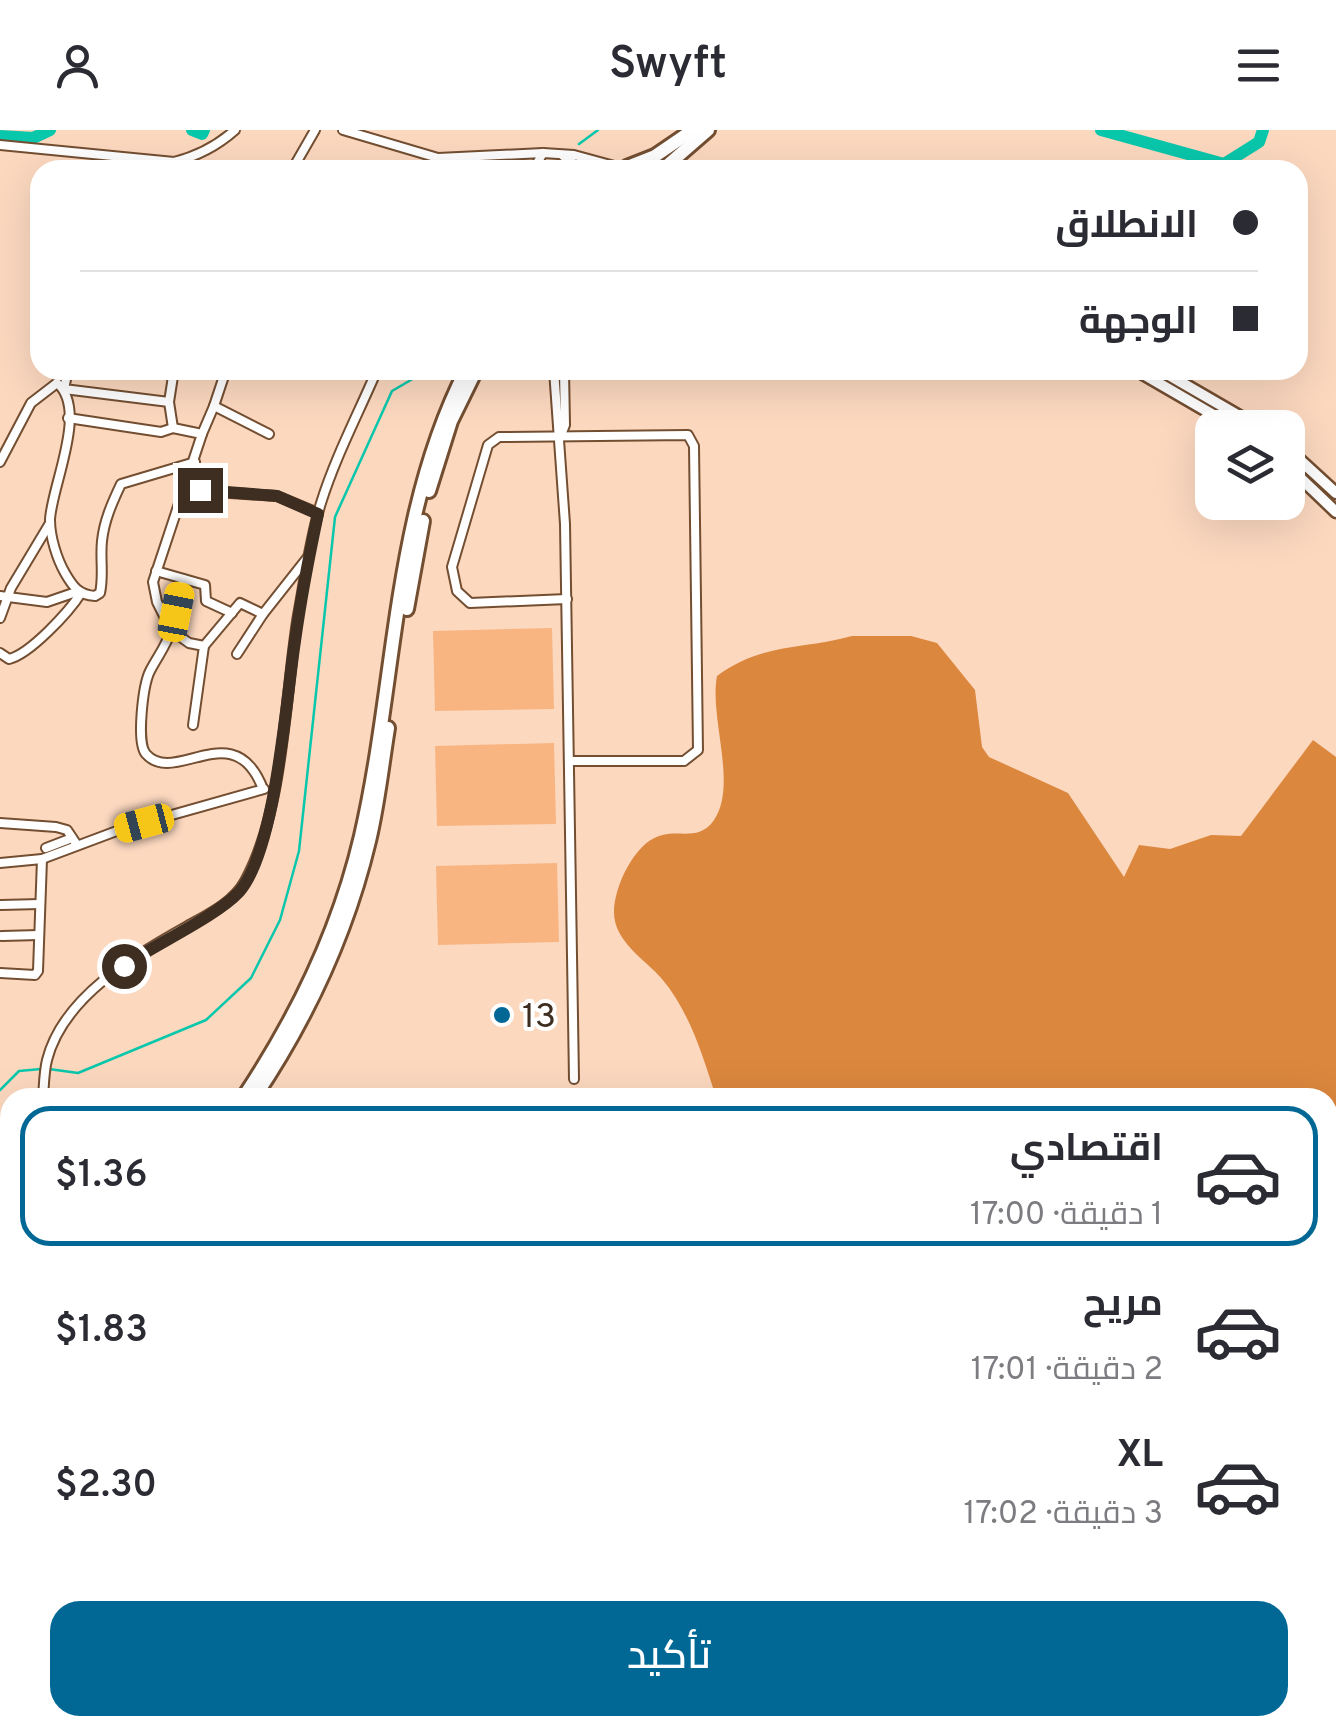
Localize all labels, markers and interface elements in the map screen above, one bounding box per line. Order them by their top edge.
text: Swyft [609,37,727,94]
icon: person [50,38,105,93]
icon: menu [1231,38,1286,93]
text: الانطلاق [1055,203,1198,252]
text: الوجهة [1079,299,1198,348]
map controls [1195,410,1305,520]
button: layers [1195,410,1305,520]
route end [178,468,223,513]
car [156,580,196,644]
car [111,801,177,845]
route start [102,944,147,989]
place label: 13 [522,996,556,1040]
marker: 13 [491,1004,513,1026]
text: اقتصادي [1010,1126,1163,1175]
icon: car [1193,1131,1283,1221]
text: $1.36 [55,1152,148,1201]
text: 1 دقيقة · 17:00 [970,1196,1163,1236]
text: مريح [1083,1281,1163,1330]
icon: car [1193,1286,1283,1376]
text: $1.83 [55,1307,148,1356]
text: 2 دقيقة · 17:01 [971,1351,1163,1391]
text: XL [1116,1432,1163,1481]
icon: car [1193,1441,1283,1531]
text: $2.30 [55,1462,157,1511]
text: 3 دقيقة · 17:02 [963,1495,1163,1535]
button: تأكيد [50,1601,1288,1716]

